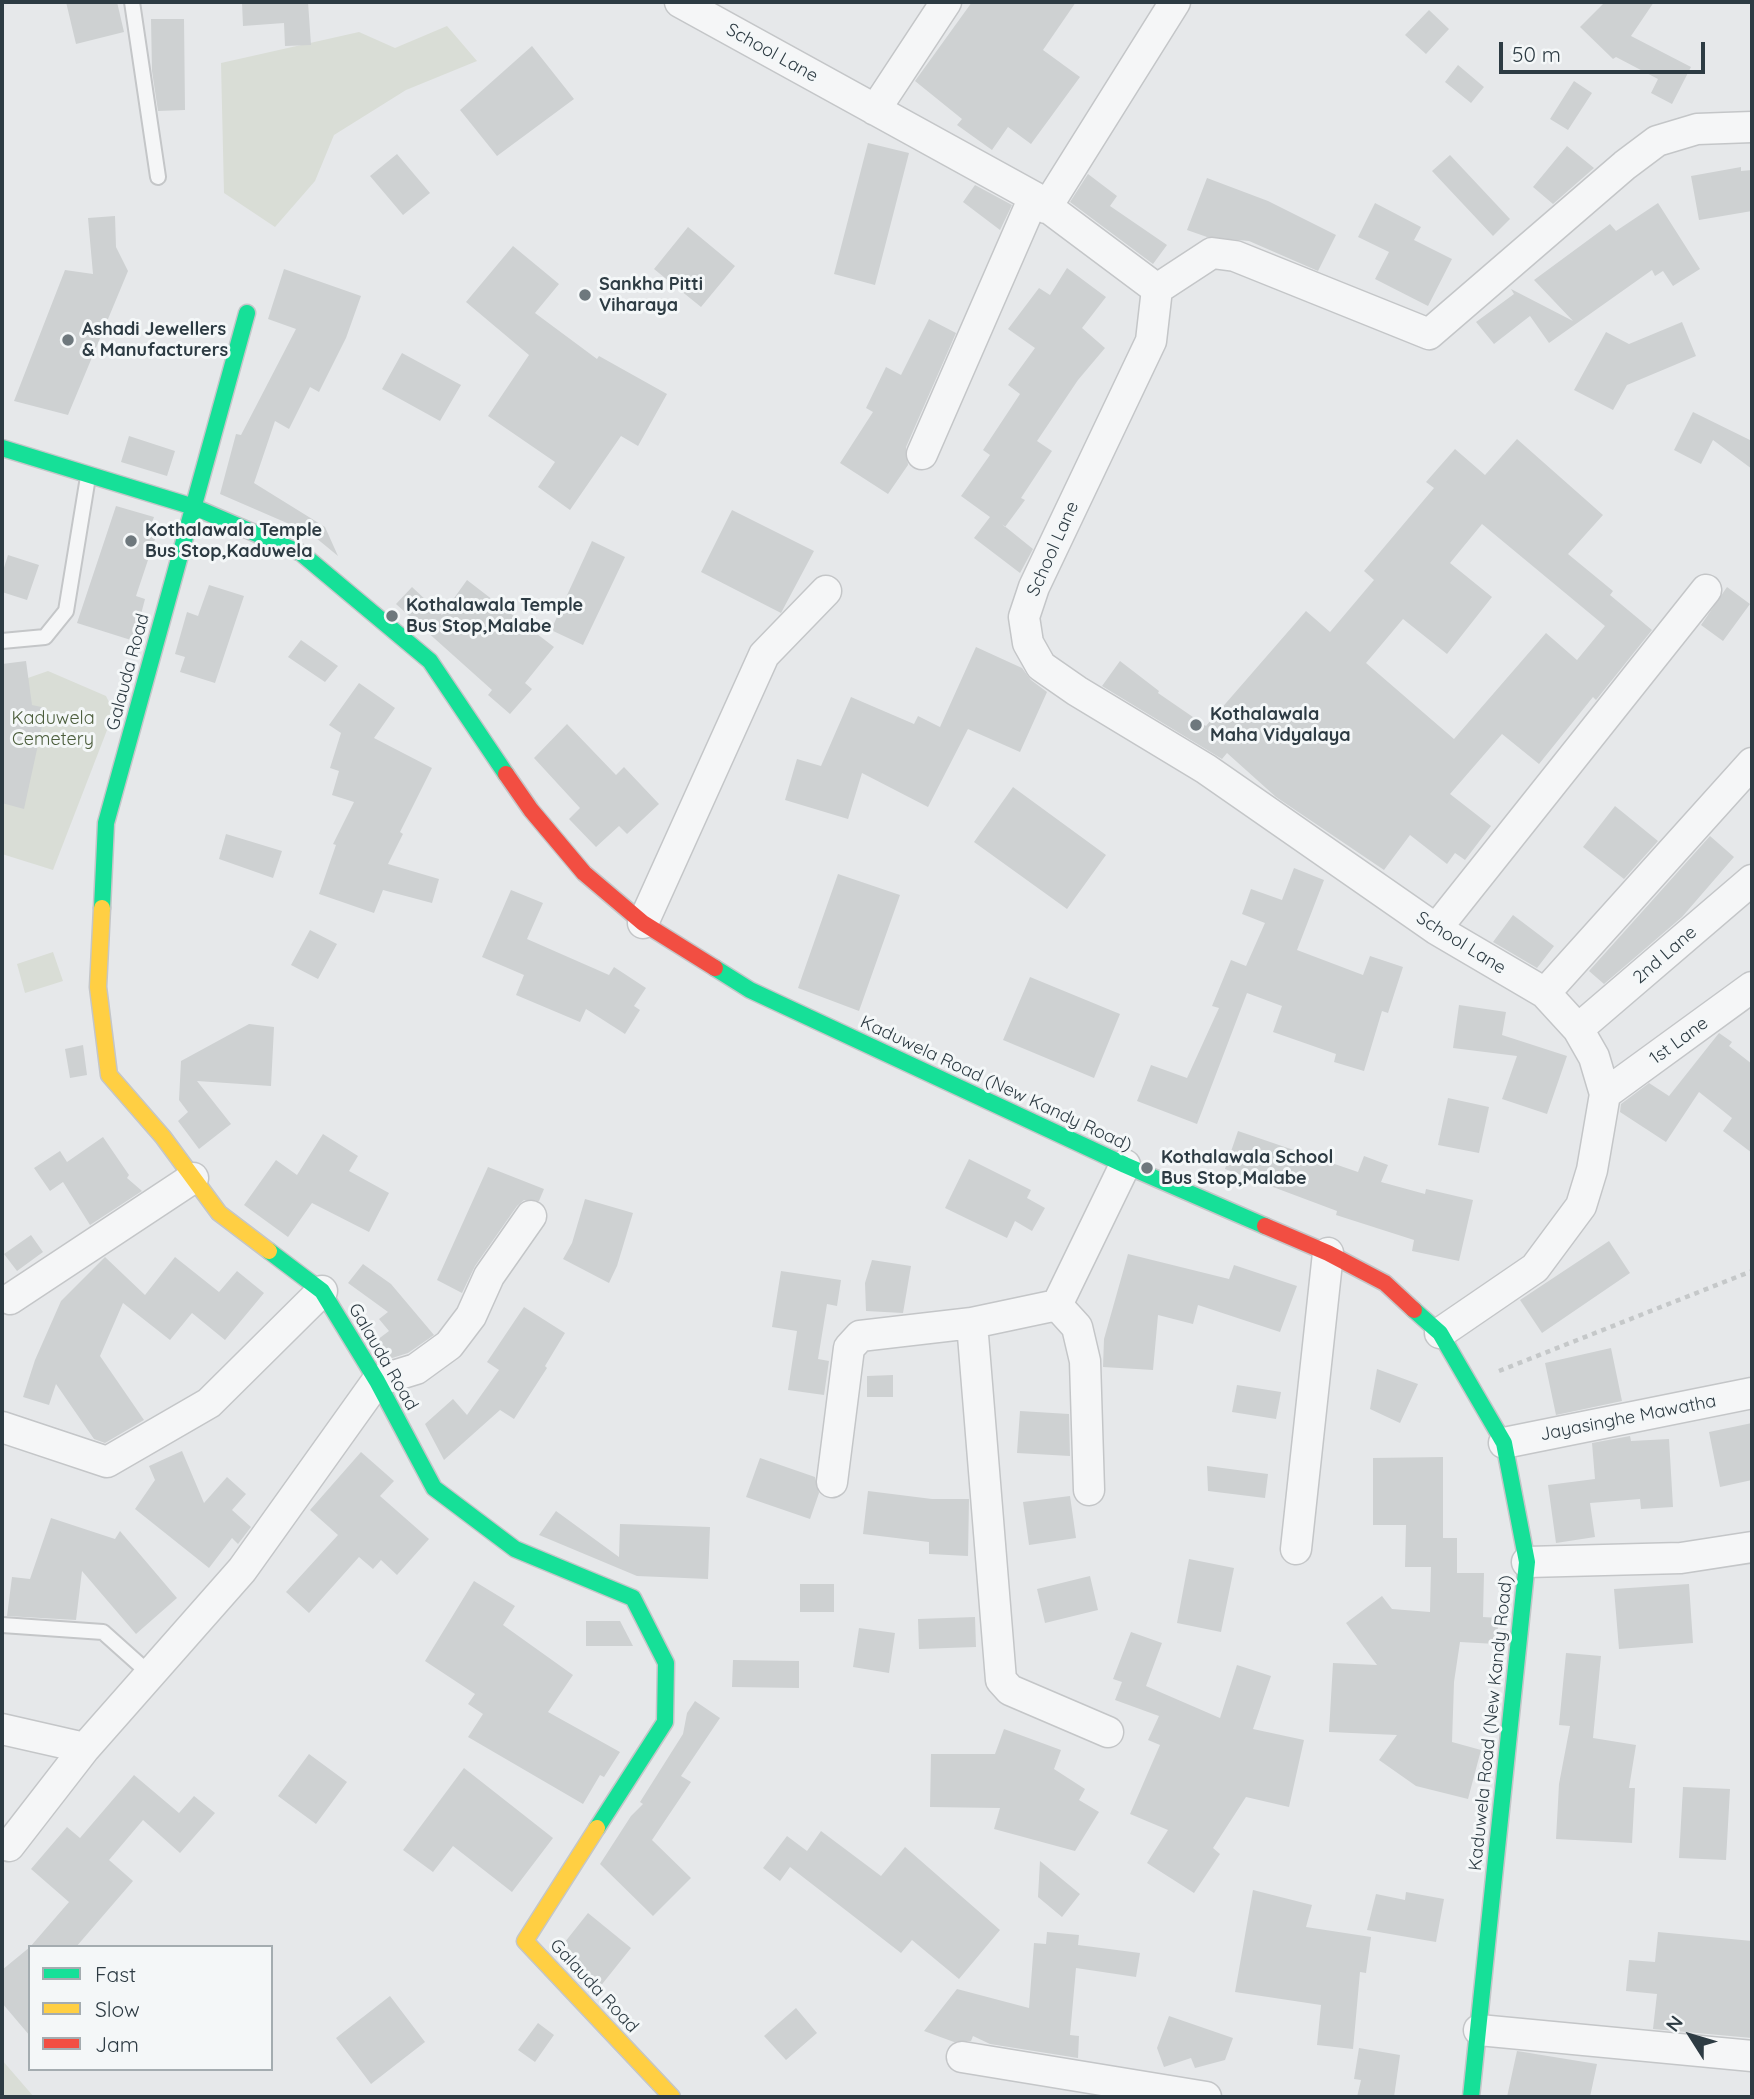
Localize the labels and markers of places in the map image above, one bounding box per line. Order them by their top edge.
place label: Sankha Pitti Viharaya [599,274,703,316]
marker: Sankha Pitti Viharaya [577,287,593,303]
place label: Ashadi Jewellers & Manufacturers [82,319,228,362]
marker: Ashadi Jewellers & Manufacturers [60,332,76,348]
place label: Kothalawala Temple Bus Stop,Kaduwela [145,520,322,562]
marker: Kothalawala Temple Bus Stop,Kaduwela [123,533,139,549]
place label: Kothalawala Temple Bus Stop,Malabe [406,595,583,638]
marker: Kothalawala Temple Bus Stop,Malabe [384,608,400,624]
place label: Kothalawala Maha Vidyalaya [1210,704,1351,746]
marker: Kothalawala Maha Vidyalaya [1188,717,1204,733]
place label: Kothalawala School Bus Stop,Malabe [1161,1147,1333,1190]
marker: Kothalawala School Bus Stop,Malabe [1139,1160,1155,1176]

